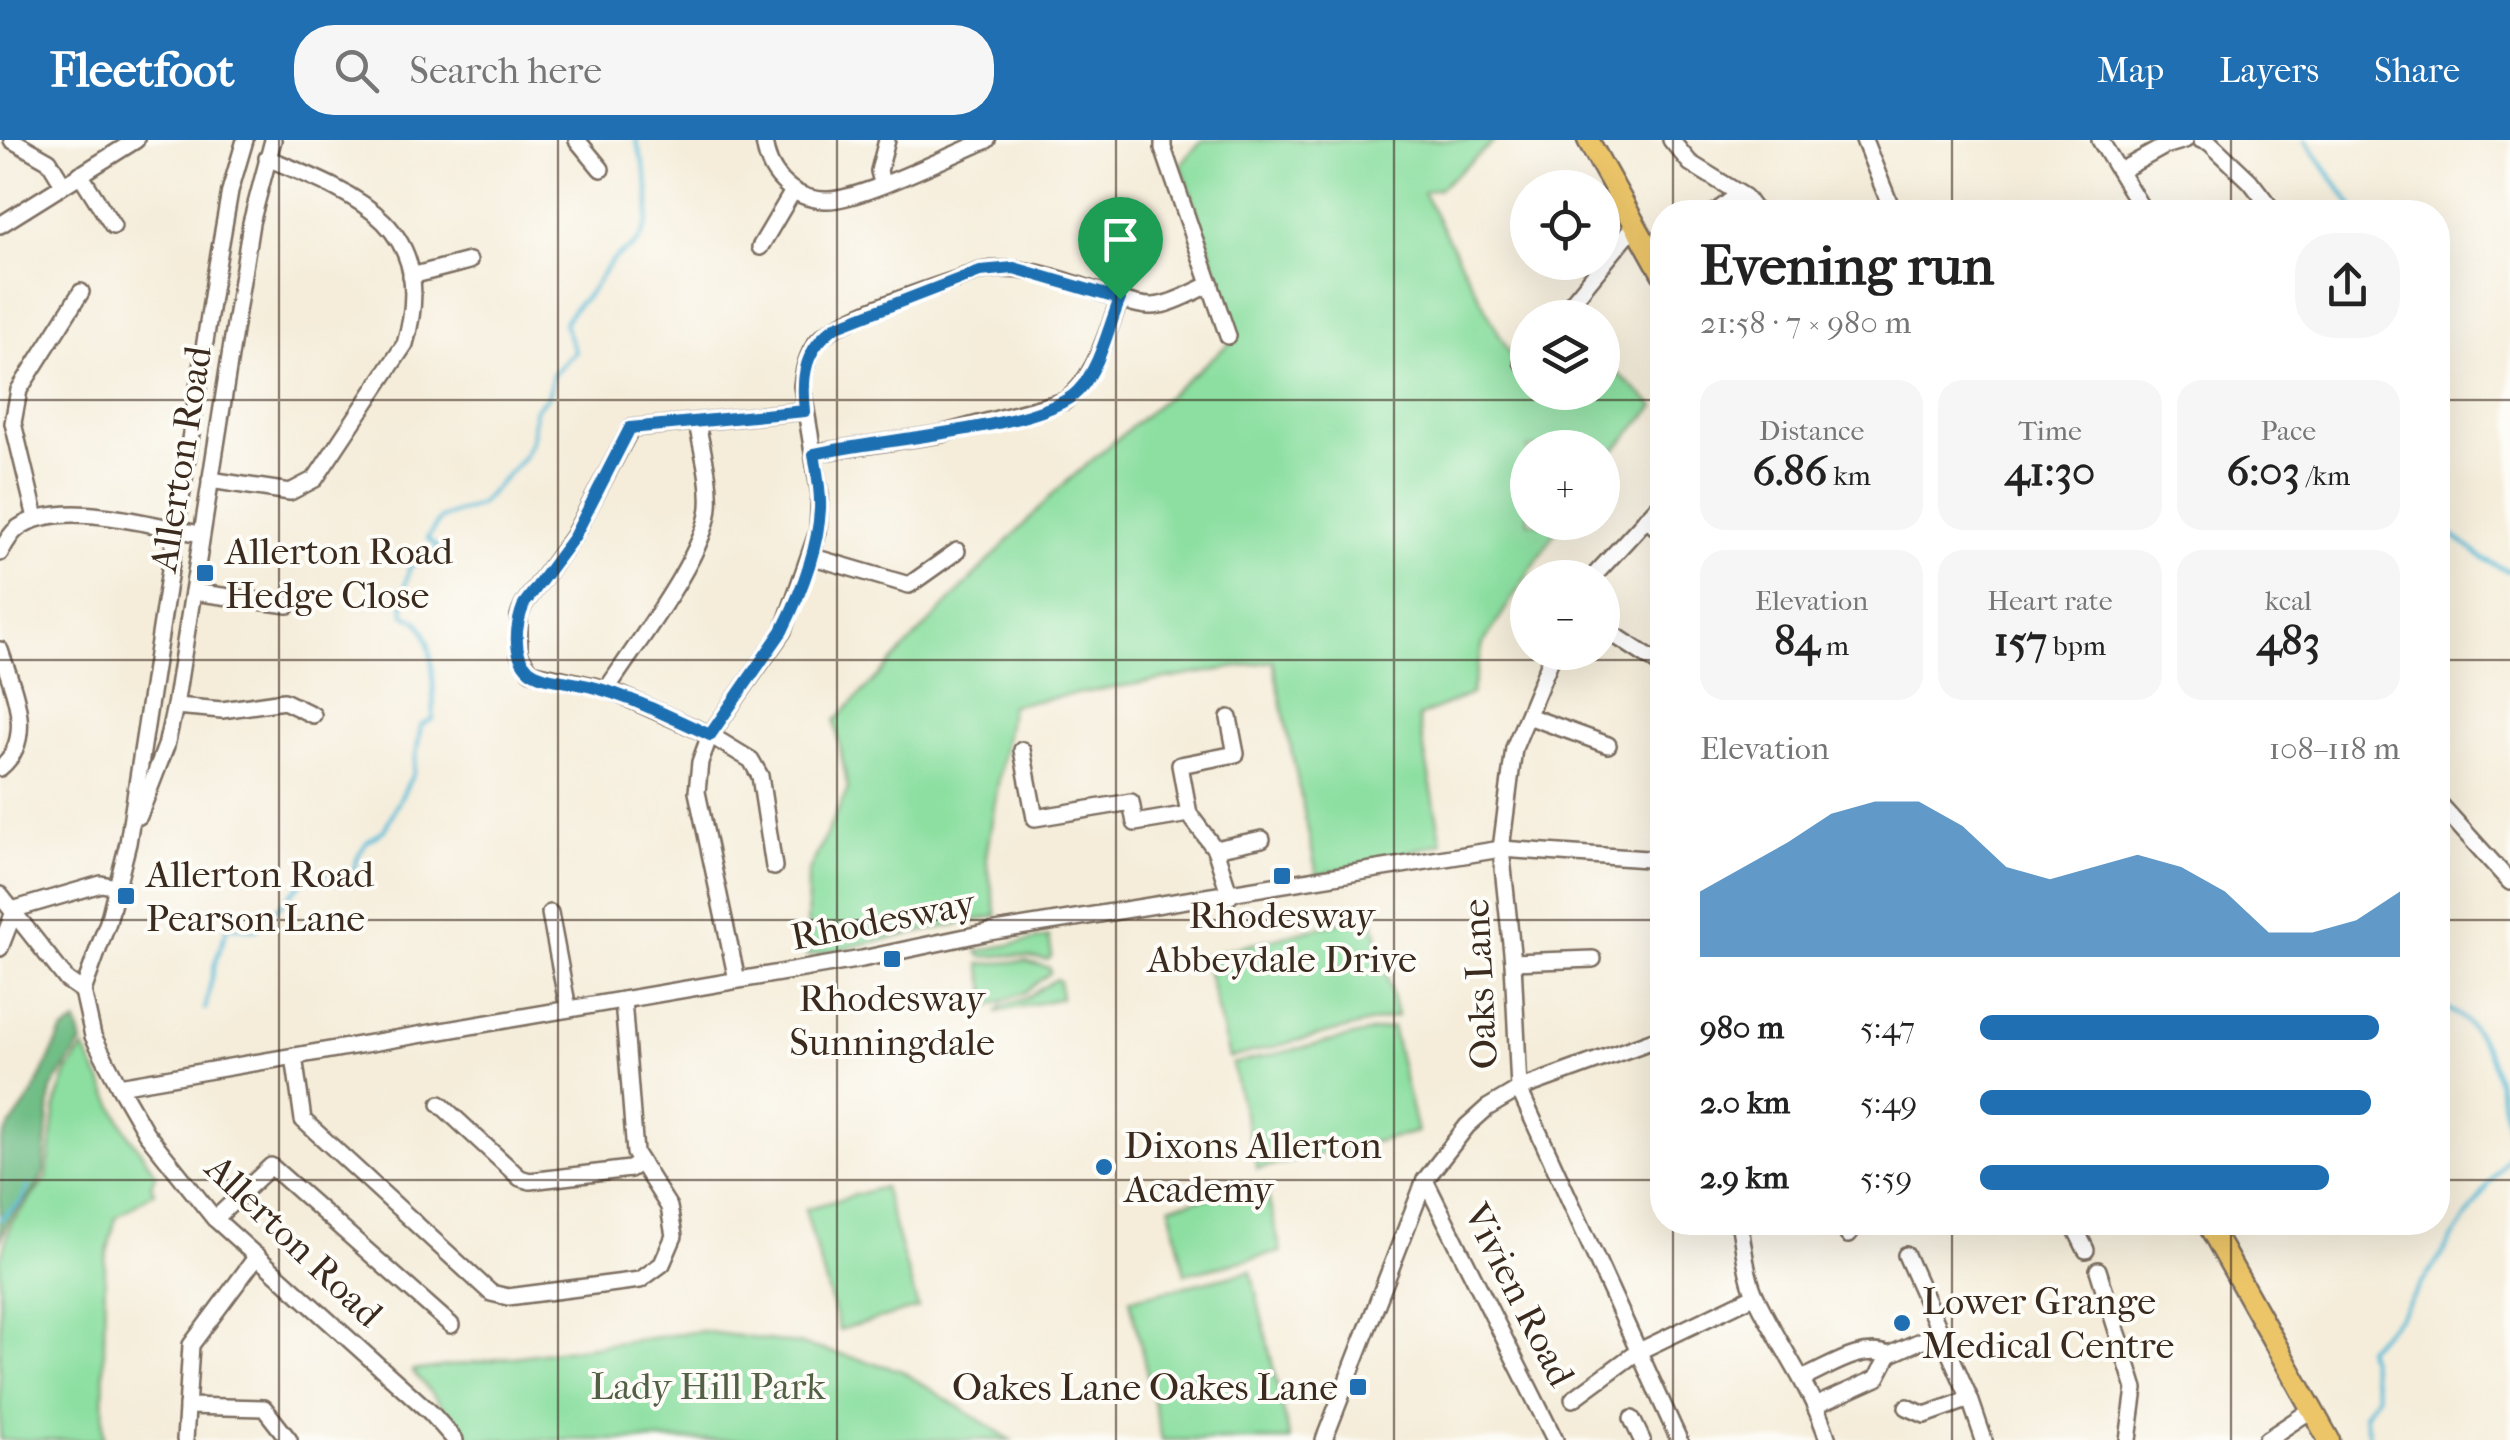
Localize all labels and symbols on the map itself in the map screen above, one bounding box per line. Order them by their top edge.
pin [1078,197,1163,300]
street label: Allerton Road [141,343,221,577]
place label: Allerton Road Hedge Close [223,529,453,618]
marker: Allerton Road Hedge Close [194,562,216,584]
place label: Allerton Road Pearson Lane [144,852,374,941]
marker: Rhodesway Abbeydale Drive [1271,865,1293,887]
street label: Rhodesway [787,880,981,960]
marker: Allerton Road Pearson Lane [115,885,137,907]
place label: Rhodesway Abbeydale Drive [1145,893,1417,982]
street label: Oaks Lane [1453,898,1507,1070]
marker: Rhodesway Sunningdale [881,948,903,970]
place label: Rhodesway Sunningdale [789,976,995,1065]
place label: Dixons Allerton Academy [1122,1123,1382,1212]
street label: Allerton Road [195,1144,392,1337]
marker: Dixons Allerton Academy [1093,1156,1115,1178]
street label: Vivien Road [1453,1195,1584,1394]
place label: Lower Grange Medical Centre [1922,1279,2174,1368]
marker: Lower Grange Medical Centre [1891,1312,1913,1334]
park label: Lady Hill Park [590,1364,826,1409]
place label: Oakes Lane Oakes Lane [952,1365,1338,1410]
marker: Oakes Lane Oakes Lane [1347,1376,1369,1398]

